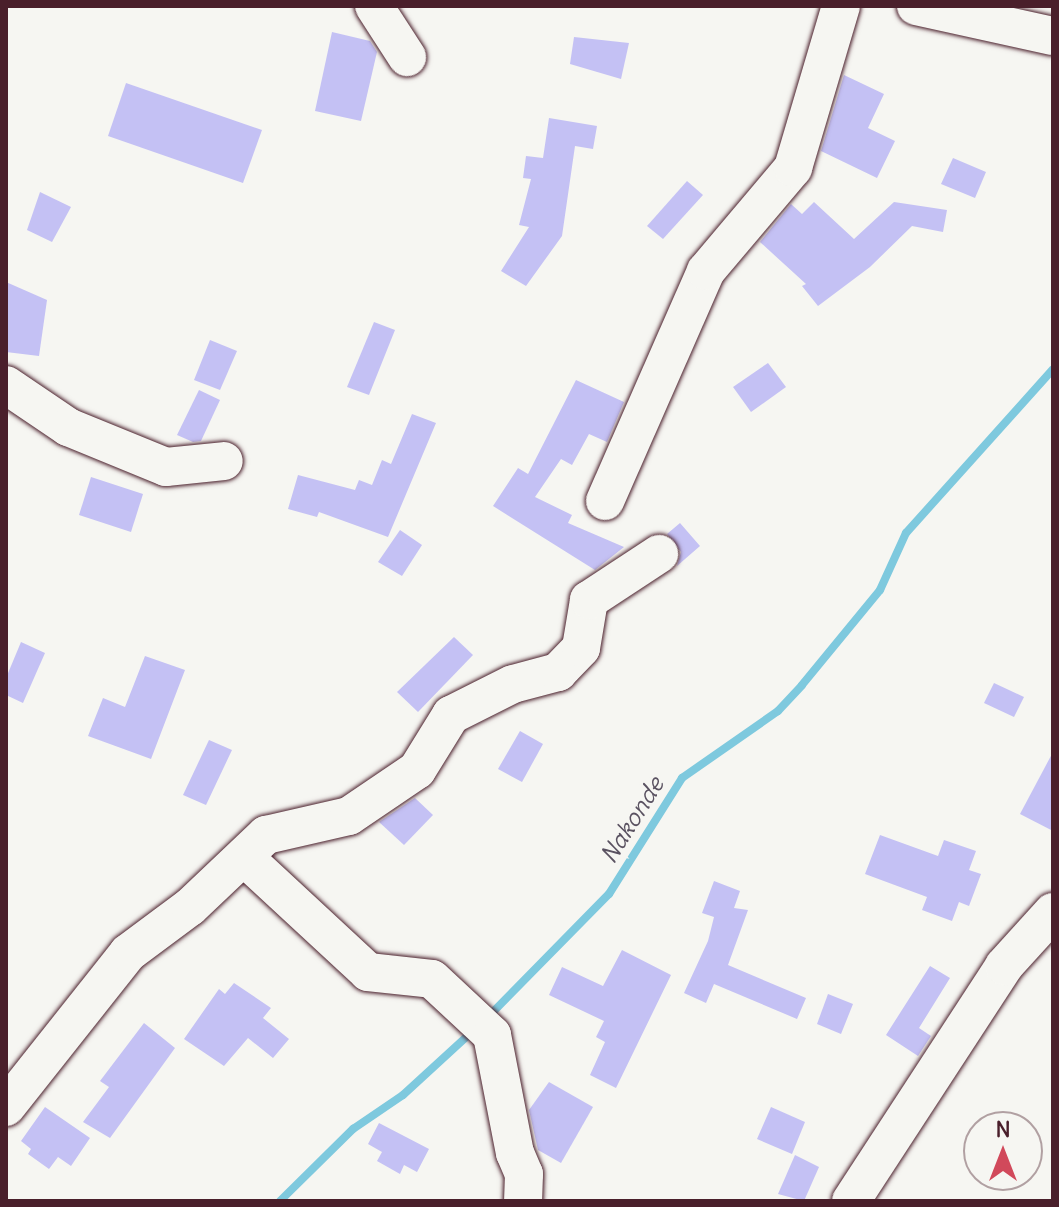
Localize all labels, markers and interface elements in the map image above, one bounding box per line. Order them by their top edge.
water label: Nakonde [594,771,670,869]
north arrow [963,1111,1043,1191]
text: N [995,1115,1011,1143]

